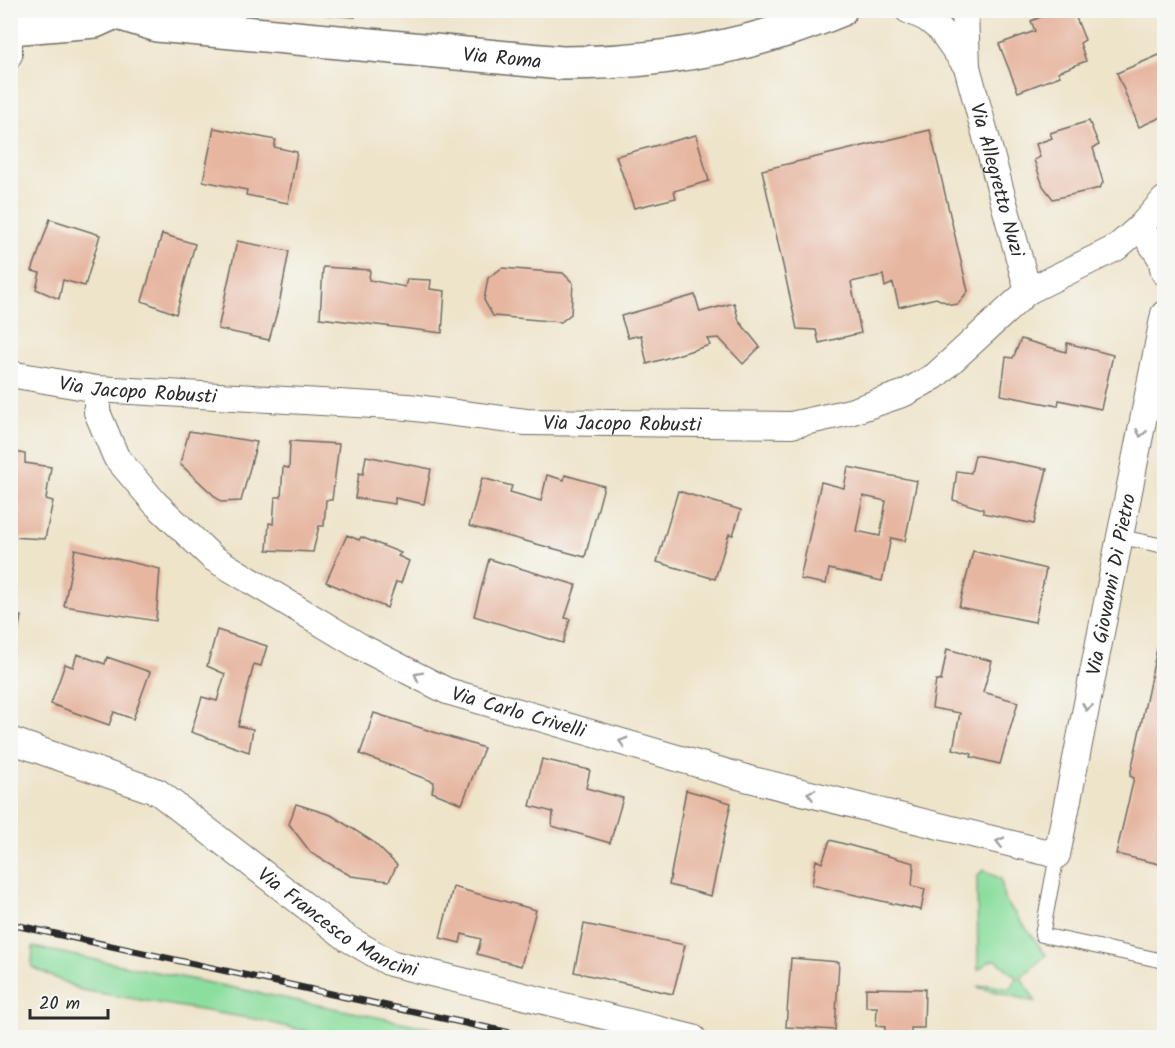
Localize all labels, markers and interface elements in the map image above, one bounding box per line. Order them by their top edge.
street label: Via Roma [461,40,543,79]
street label: Via Allegretto Nuzi [960,100,1032,262]
street label: Via Jacopo Robusti [56,369,219,414]
street label: Via Jacopo Robusti [543,408,703,442]
one-way arrow [1135,428,1148,438]
street label: Via Giovanni Di Pietro [1079,491,1146,678]
one-way arrow [414,672,424,683]
street label: Via Carlo Crivelli [447,679,590,749]
one-way arrow [1081,701,1094,711]
one-way arrow [618,737,629,749]
one-way arrow [806,789,816,802]
one-way arrow [995,837,1005,850]
street label: Via Francesco Mancini [249,860,422,988]
scale bar [30,982,108,1020]
text: 20 m [39,990,80,1019]

